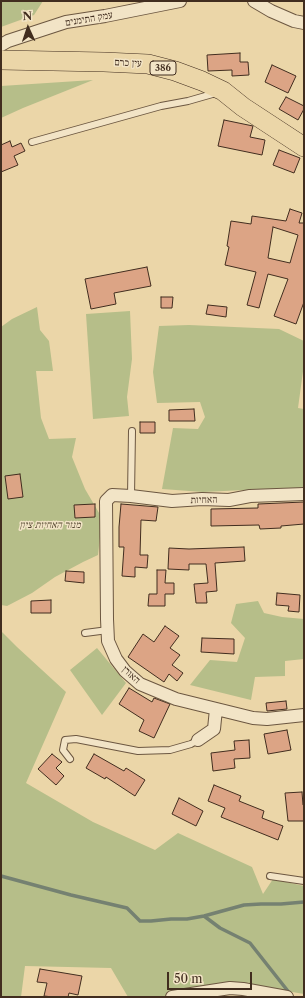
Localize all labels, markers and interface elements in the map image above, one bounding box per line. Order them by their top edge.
north arrow [8,8,48,48]
text: N [22,9,33,23]
street label: עמק התימנים [64,9,114,29]
street label: עין כרם [114,56,142,70]
road number: 386 [150,61,176,75]
street label: האחיות [190,494,218,506]
park label: מנזר האחיות ציון [19,519,81,531]
street label: האורן [119,664,143,686]
scale bar [169,964,254,990]
text: 50 m [174,971,203,986]

